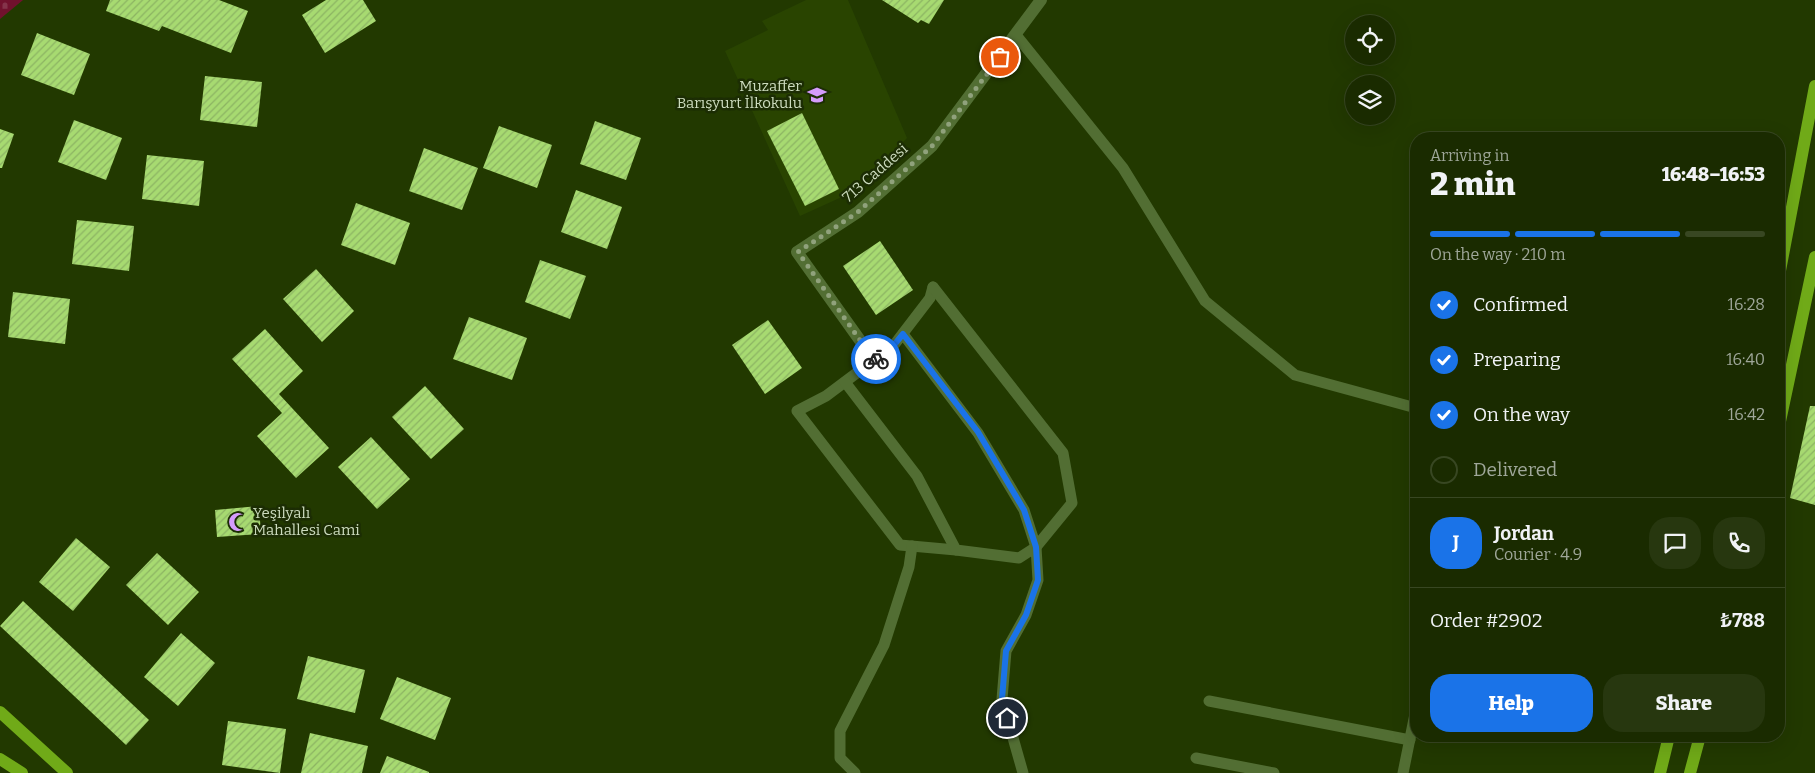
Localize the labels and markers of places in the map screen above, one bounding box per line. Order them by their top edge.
pin [979,36,1021,78]
place label: Muzaffer Barışyurt İlkokulu [677,77,802,112]
school or university icon: Muzaffer Barışyurt İlkokulu [806,84,828,106]
place label: Yeşilyalı Mahallesi Cami [253,504,360,539]
mosque icon: Yeşilyalı Mahallesi Cami [227,511,249,533]
pin [986,697,1028,739]

